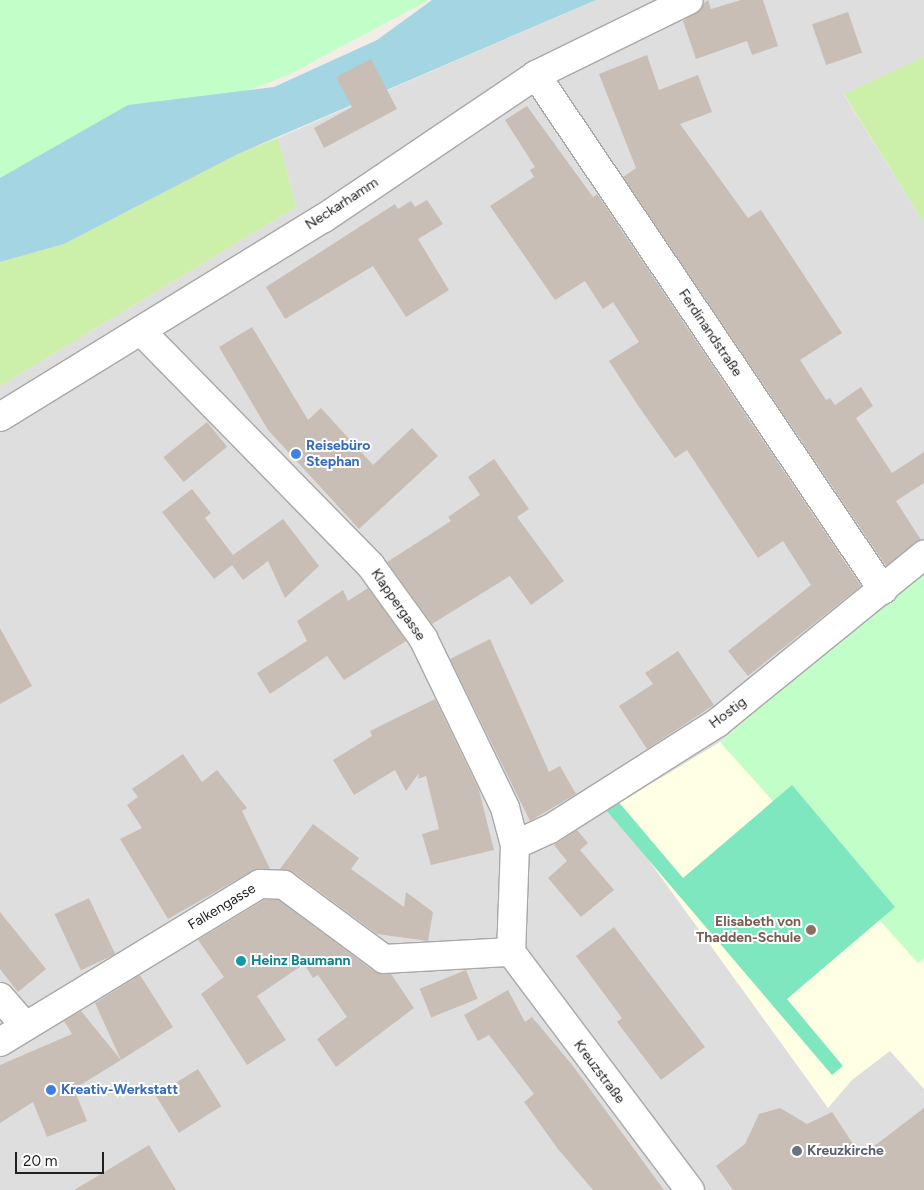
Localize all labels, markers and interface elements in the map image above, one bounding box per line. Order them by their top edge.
street label: Neckarhamm [302,174,382,234]
street label: Ferdinandstraße [675,286,745,380]
place label: Reisebüro Stephan [306,438,370,471]
marker: Reisebüro Stephan [290,448,302,460]
street label: Klappergasse [367,566,429,644]
street label: Hostig [706,694,750,732]
street label: Falkengasse [185,880,259,934]
place label: Elisabeth von Thadden-Schule [696,914,801,946]
marker: Elisabeth von Thadden-Schule [805,924,817,936]
place label: Heinz Baumann [251,953,350,969]
marker: Heinz Baumann [235,955,247,967]
street label: Kreuzstraße [570,1037,628,1107]
place label: Kreativ-Werkstatt [61,1082,178,1098]
marker: Kreativ-Werkstatt [45,1084,57,1096]
scale bar [18,1142,106,1174]
place label: Kreuzkirche [807,1143,884,1159]
marker: Kreuzkirche [791,1145,803,1157]
text: 20 m [23,1152,57,1170]

